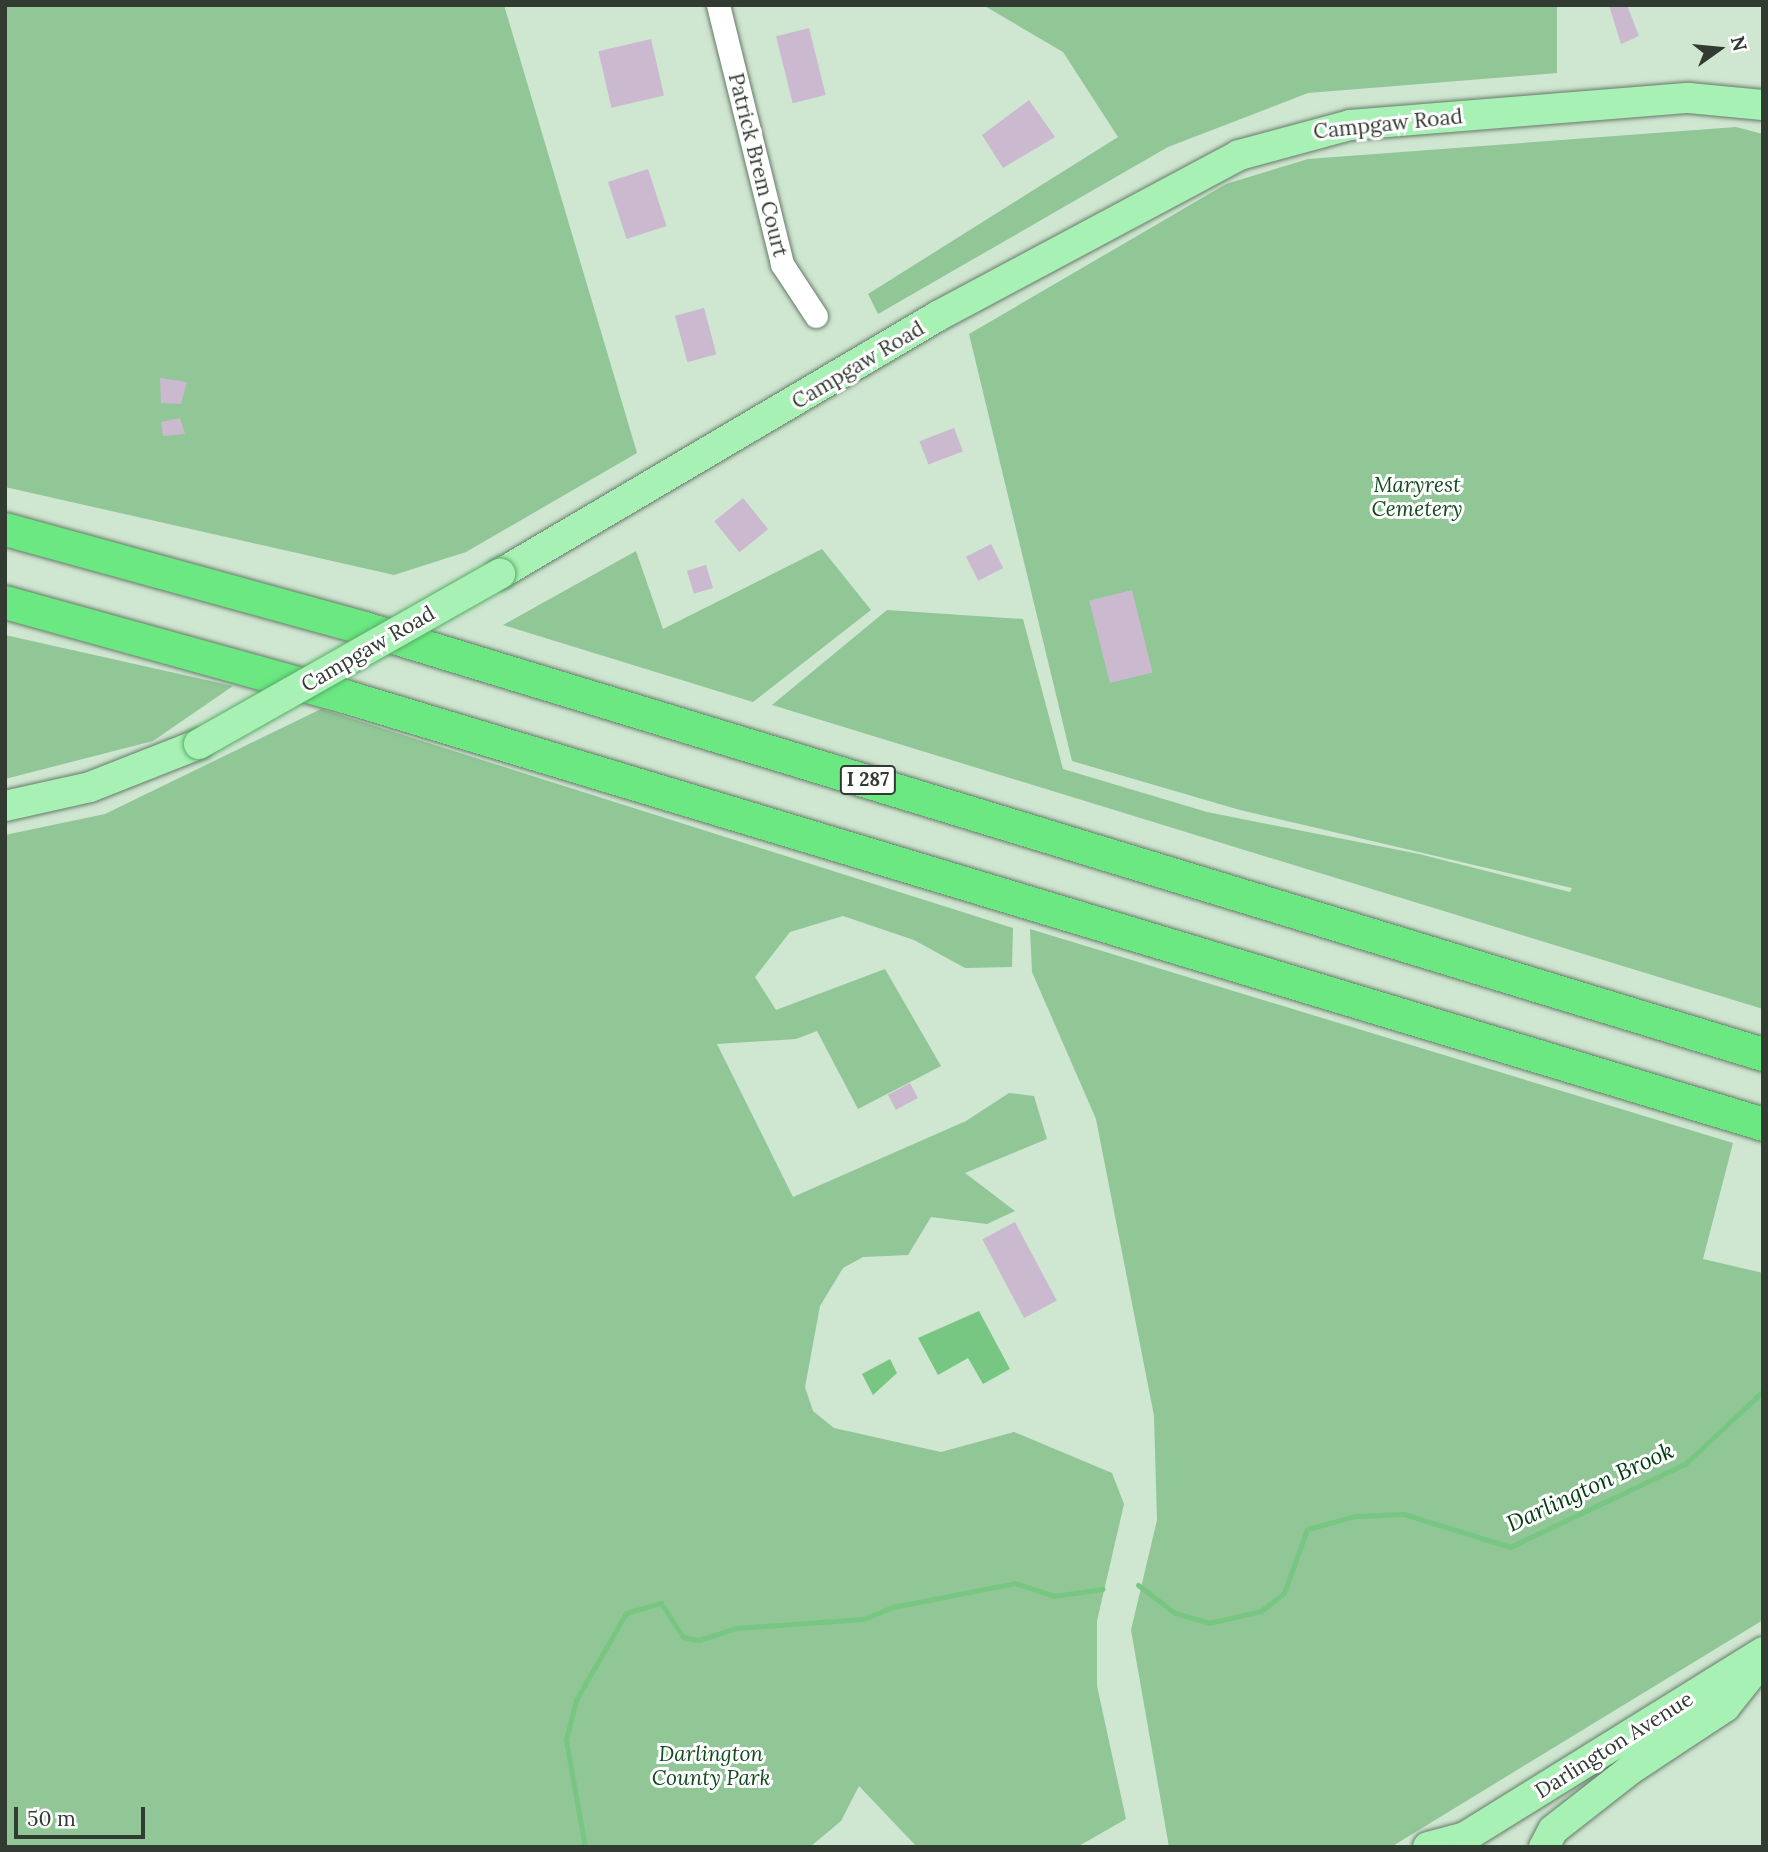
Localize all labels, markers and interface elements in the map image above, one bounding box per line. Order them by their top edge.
north arrow [1684,14,1754,84]
text: N [1726,33,1753,54]
street label: Patrick Brem Court [723,70,793,260]
street label: Campgaw Road [1312,104,1464,144]
street label: Campgaw Road [787,316,929,414]
park label: Maryrest Cemetery [1371,472,1463,522]
street label: Campgaw Road [297,601,439,697]
road number: I 287 [838,764,898,796]
water label: Darlington Brook [1502,1436,1678,1538]
street label: Darlington Avenue [1530,1686,1698,1804]
park label: Darlington County Park [652,1741,770,1791]
scale bar [18,1792,149,1836]
text: 50 m [27,1805,76,1832]

